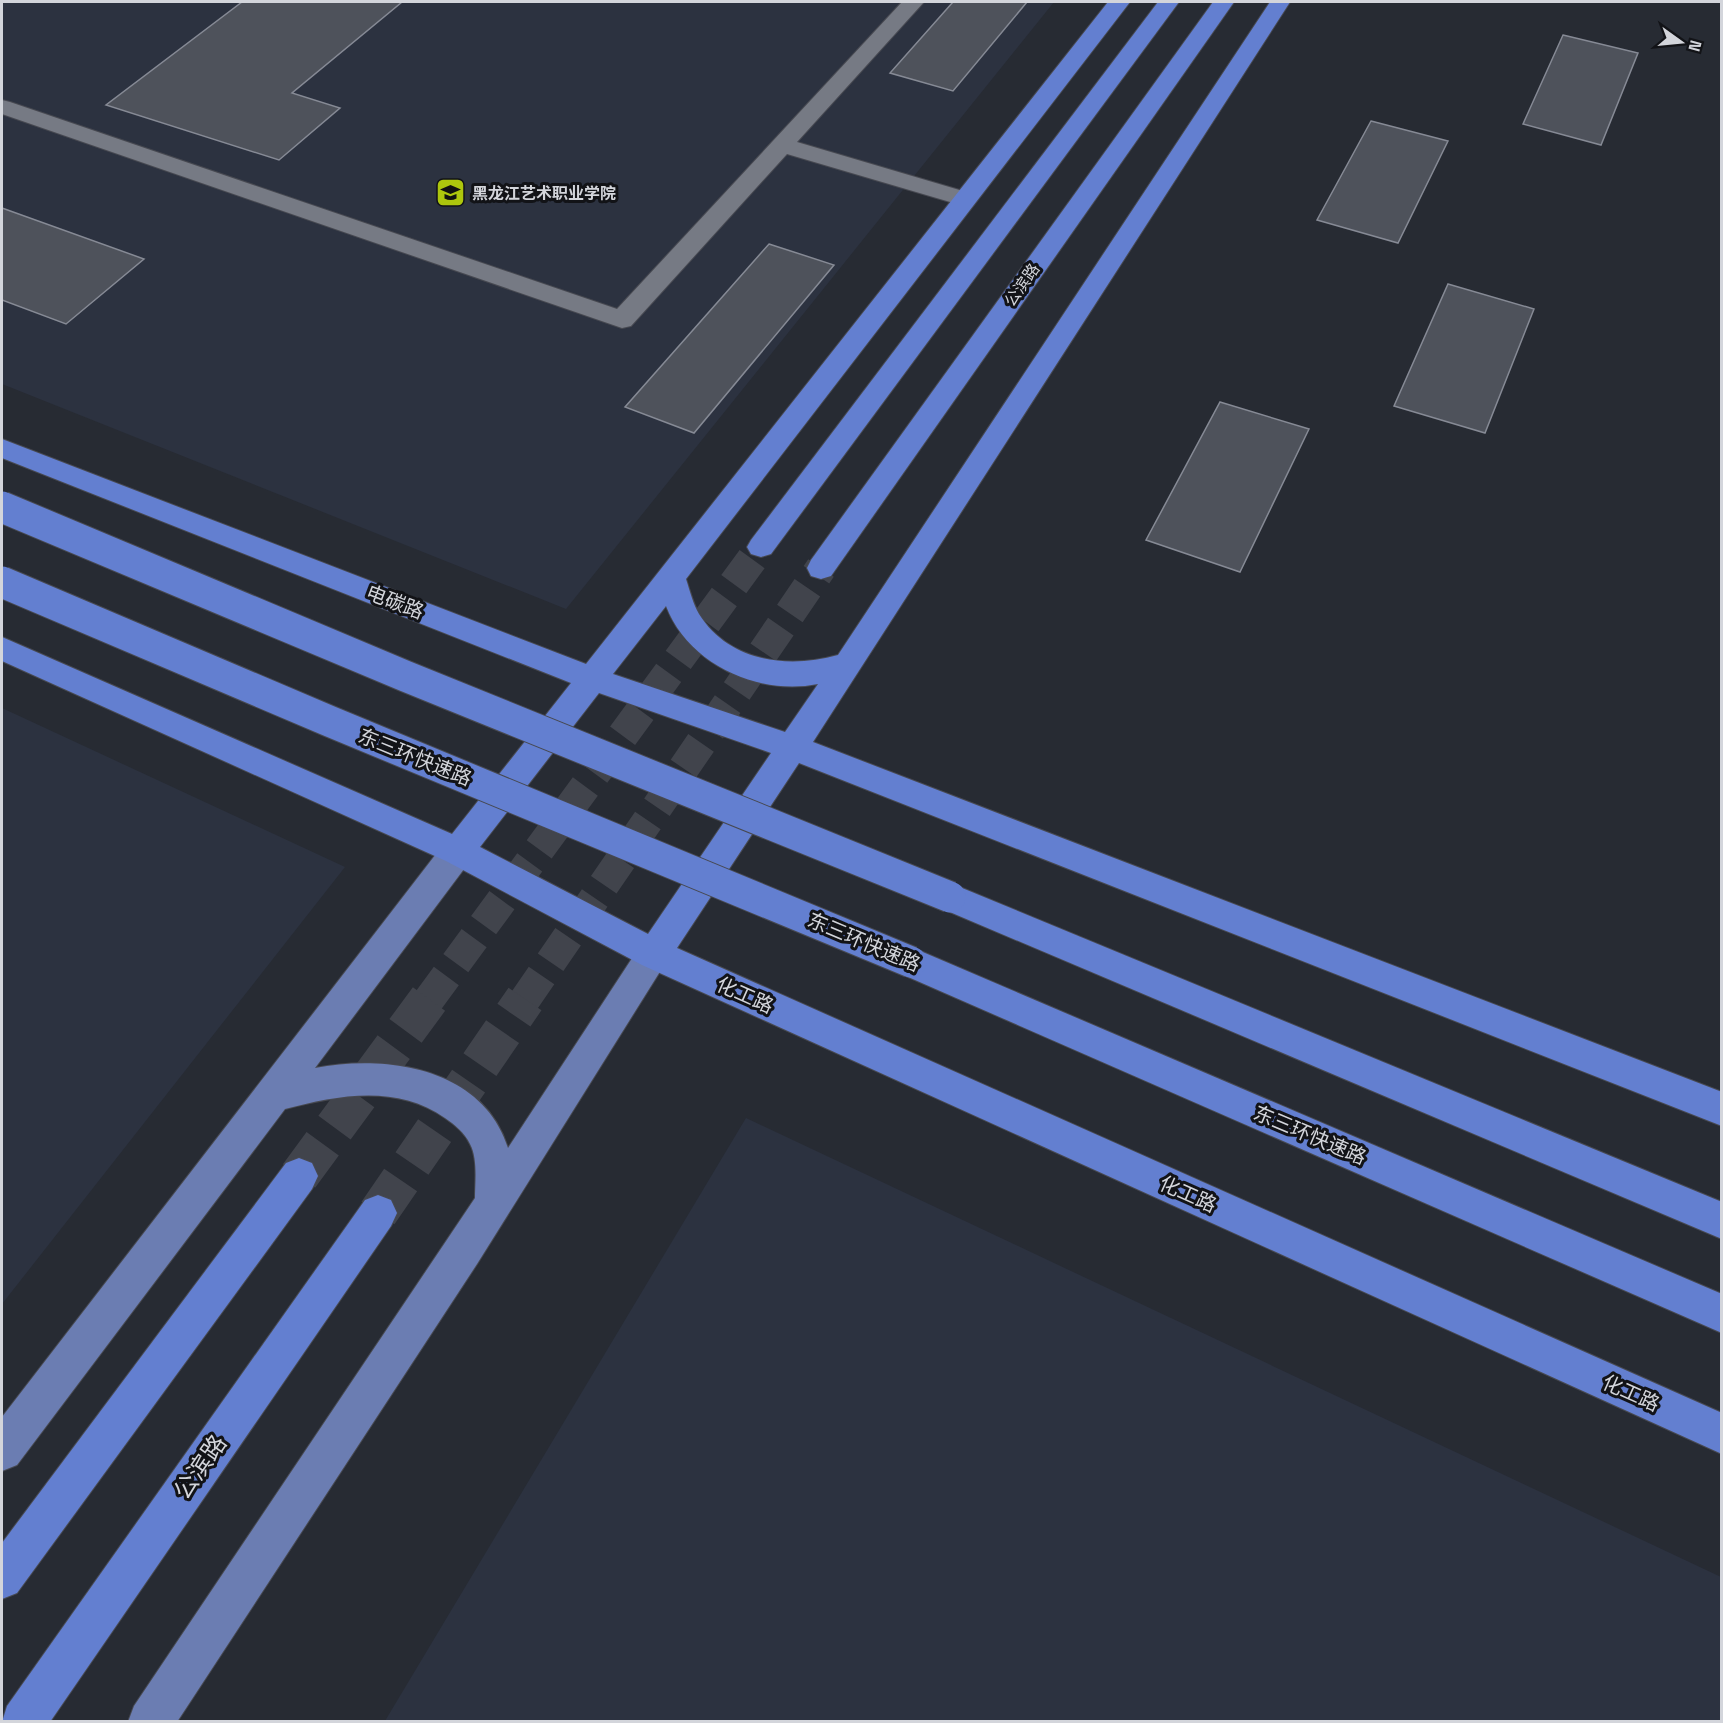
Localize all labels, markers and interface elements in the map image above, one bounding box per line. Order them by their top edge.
north arrow [1651,12,1711,72]
text: N [1683,38,1707,54]
school or university icon: 黑龙江艺术职业学院 [435,177,467,209]
place label: 黑龙江艺术职业学院 [472,183,616,204]
street label: 公滨路 [1000,259,1044,311]
street label: 电碳路 [362,579,428,625]
street label: 东三环快速路 [354,722,476,792]
street label: 东三环快速路 [804,907,924,977]
street label: 化工路 [712,971,778,1019]
street label: 东三环快速路 [1250,1100,1370,1170]
street label: 化工路 [1155,1170,1221,1218]
street label: 化工路 [1598,1369,1664,1417]
street label: 公滨路 [167,1429,233,1505]

